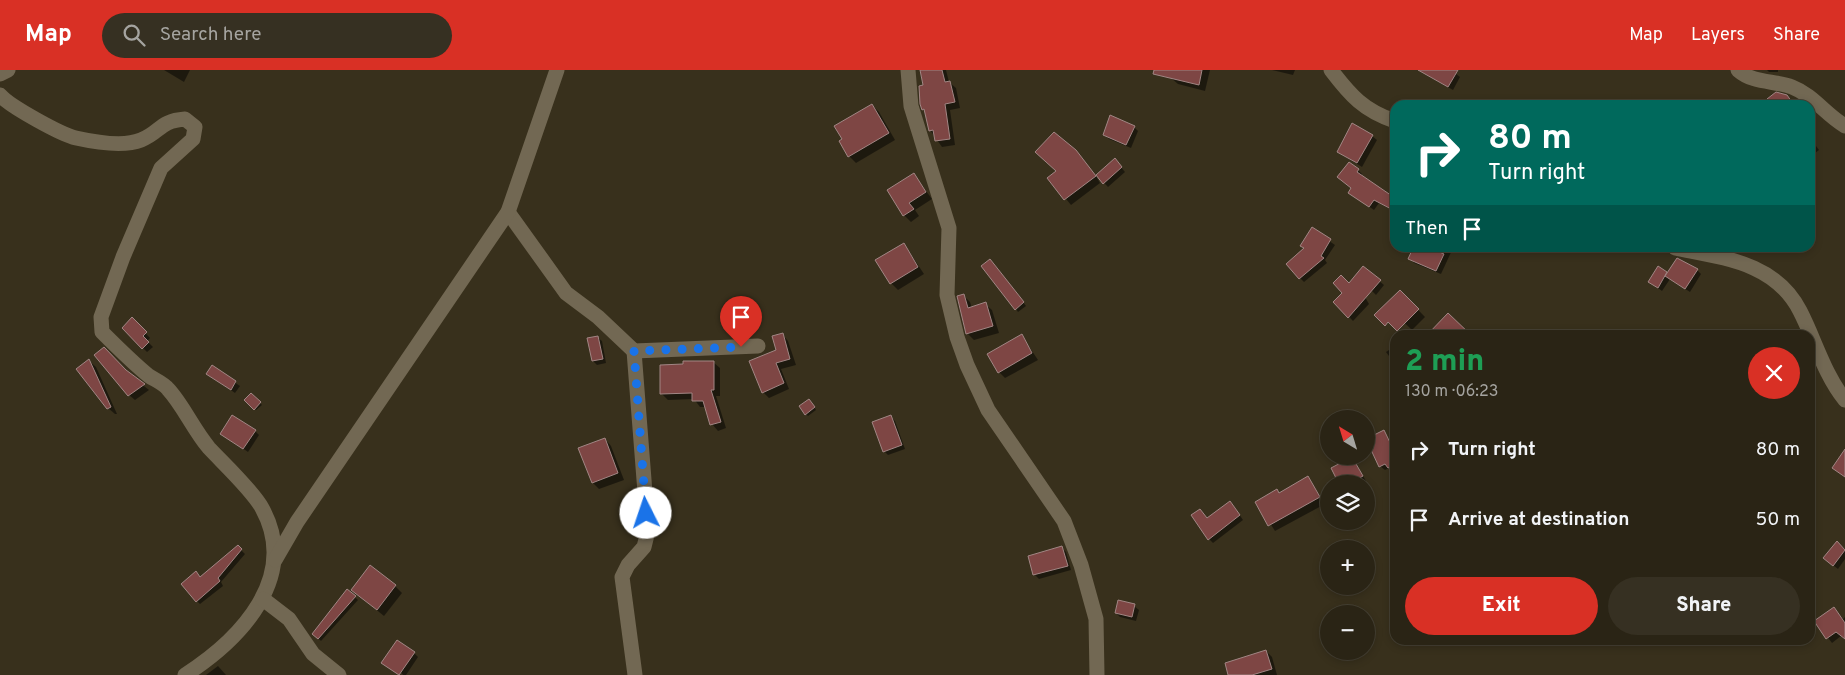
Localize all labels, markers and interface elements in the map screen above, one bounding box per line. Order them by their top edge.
search box [102,13,452,58]
text: Map [25,20,72,50]
icon: search [120,21,148,49]
text: Search here [160,23,261,47]
text: Map [1629,24,1663,47]
text: Layers [1691,24,1745,47]
text: Share [1773,24,1820,47]
text: 80 m [1488,117,1572,161]
icon: right [1405,120,1470,185]
text: Turn right [1488,160,1585,187]
icon: arrive [1458,215,1486,243]
text: Then [1405,217,1448,241]
pin [720,296,762,347]
icon: arrive [727,303,755,331]
text: 2 min [1405,344,1484,381]
button: close [1748,347,1800,399]
text: 130 m · 06:23 [1405,382,1498,402]
north arrow [1320,410,1375,465]
map controls [1320,410,1375,660]
icon: right [1405,436,1433,464]
text: Turn right [1448,438,1536,462]
text: 80 m [1756,438,1800,462]
button: layers [1320,475,1375,530]
position arrow [619,486,671,538]
icon: arrive [1405,506,1433,534]
text: Arrive at destination [1448,508,1629,532]
text: 50 m [1755,508,1800,532]
button: + [1320,540,1375,595]
button: Exit [1405,577,1598,635]
button: Share [1608,577,1800,635]
button: − [1320,605,1375,660]

